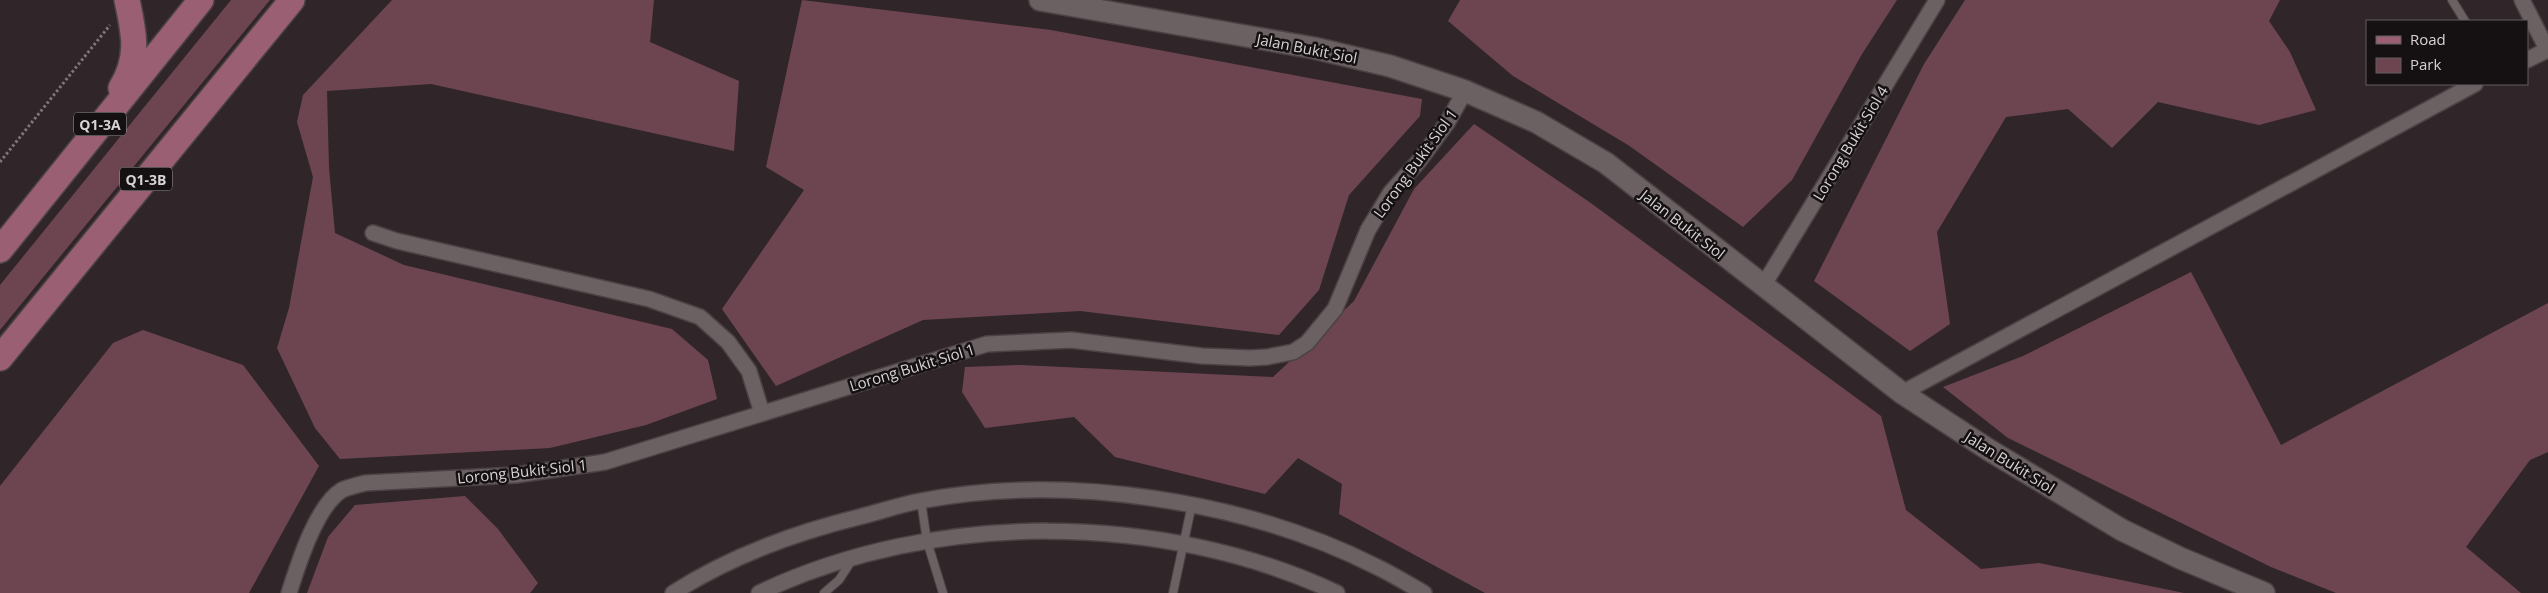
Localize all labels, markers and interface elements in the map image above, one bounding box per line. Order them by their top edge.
legend [2366,20,2528,85]
street label: Jalan Bukit Siol [1253,28,1359,68]
text: Road [2410,29,2446,49]
text: Park [2410,54,2441,74]
street label: Lorong Bukit Siol 4 [1808,82,1892,204]
street label: Lorong Bukit Siol 1 [1369,104,1461,222]
road number: Q1-3A [74,112,126,136]
road number: Q1-3B [120,168,172,190]
street label: Jalan Bukit Siol [1635,183,1729,263]
street label: Lorong Bukit Siol 1 [847,338,977,396]
street label: Jalan Bukit Siol [1960,425,2059,498]
street label: Lorong Bukit Siol 1 [456,454,588,488]

